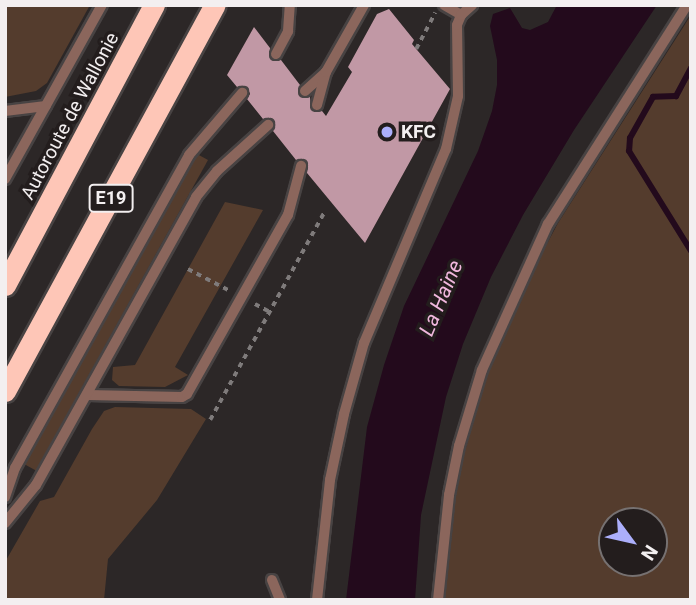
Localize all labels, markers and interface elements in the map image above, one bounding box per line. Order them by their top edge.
street label: Autoroute de Wallonie [16,29,124,203]
place label: KFC [401,121,436,143]
marker: KFC [379,124,395,140]
road number: E19 [88,183,134,212]
water label: La Haine [414,256,468,340]
north arrow [598,507,668,577]
text: N [636,541,663,565]

